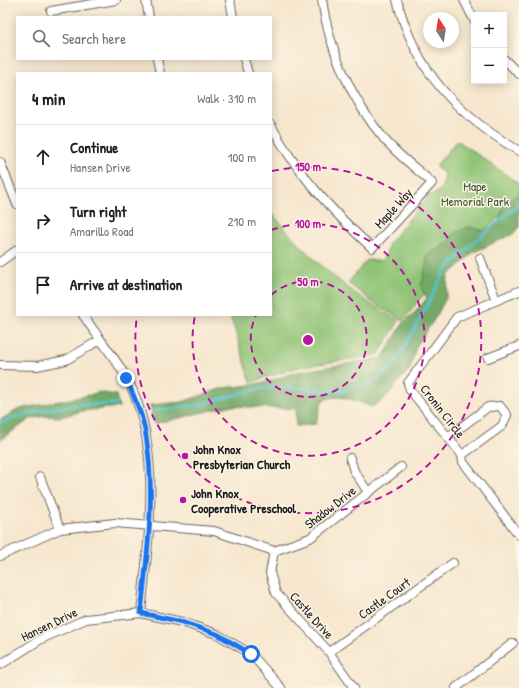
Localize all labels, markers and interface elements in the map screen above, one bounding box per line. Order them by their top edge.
north arrow [423,12,459,48]
map controls [471,12,507,84]
button: + [471,12,507,48]
search box [16,16,272,60]
icon: search [30,27,52,49]
text: Search here [62,28,126,49]
button: − [471,48,507,84]
text: 4 min [32,87,65,110]
text: Walk · 310 m [197,89,256,107]
text: Continue [70,137,118,158]
icon: ahead [32,146,54,168]
text: 100 m [228,148,256,166]
text: Hansen Drive [70,158,131,176]
text: 150 m [295,158,321,175]
park label: Mape Memorial Park [441,177,510,210]
street label: Maple Way [370,184,416,232]
text: Turn right [70,201,126,222]
icon: right [32,210,54,232]
text: 210 m [228,212,256,230]
text: 100 m [295,215,321,232]
text: Amarillo Road [70,222,133,240]
text: 50 m [297,273,319,290]
icon: arrive [32,274,54,296]
text: Arrive at destination [70,274,182,295]
centre of rings [301,333,315,347]
route end [117,369,135,387]
street label: Cronin Circle [416,380,470,442]
place label: John Knox Presbyterian Church [193,440,291,474]
marker: John Knox Presbyterian Church [180,451,190,461]
street label: Shadow Drive [301,481,359,533]
place label: John Knox Cooperative Preschool [191,484,297,518]
marker: John Knox Cooperative Preschool [178,495,188,505]
street label: Castle Court [354,573,414,623]
street label: Castle Drive [286,588,338,642]
street label: Hansen Drive [18,603,80,645]
route start [242,645,260,663]

